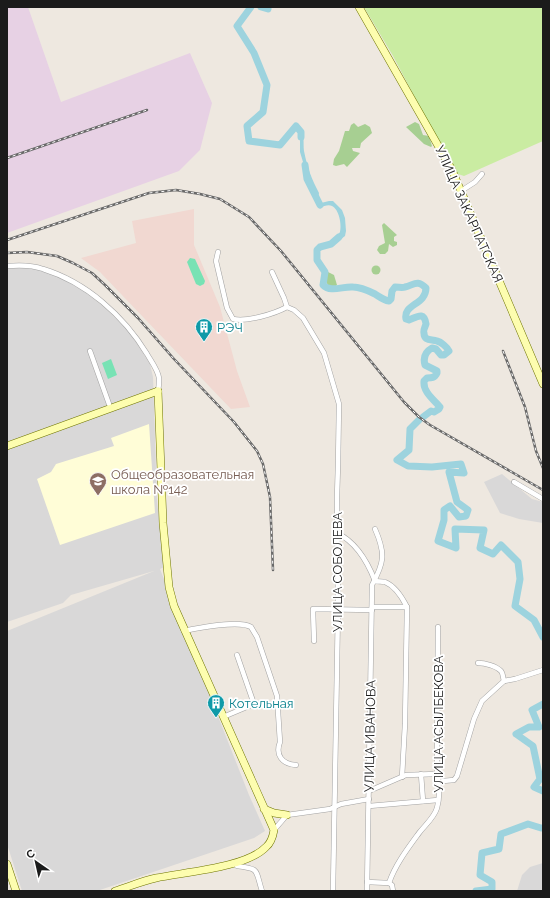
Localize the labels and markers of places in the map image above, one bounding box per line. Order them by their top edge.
building icon: РЭЧ [194,317,214,342]
place label: РЭЧ [217,320,243,335]
place label: Общеобразовательная школа №142 [111,467,254,497]
school or university icon: Общеобразовательная школа №142 [88,471,108,496]
building icon: Котельная [206,693,226,718]
place label: Котельная [229,696,294,711]

